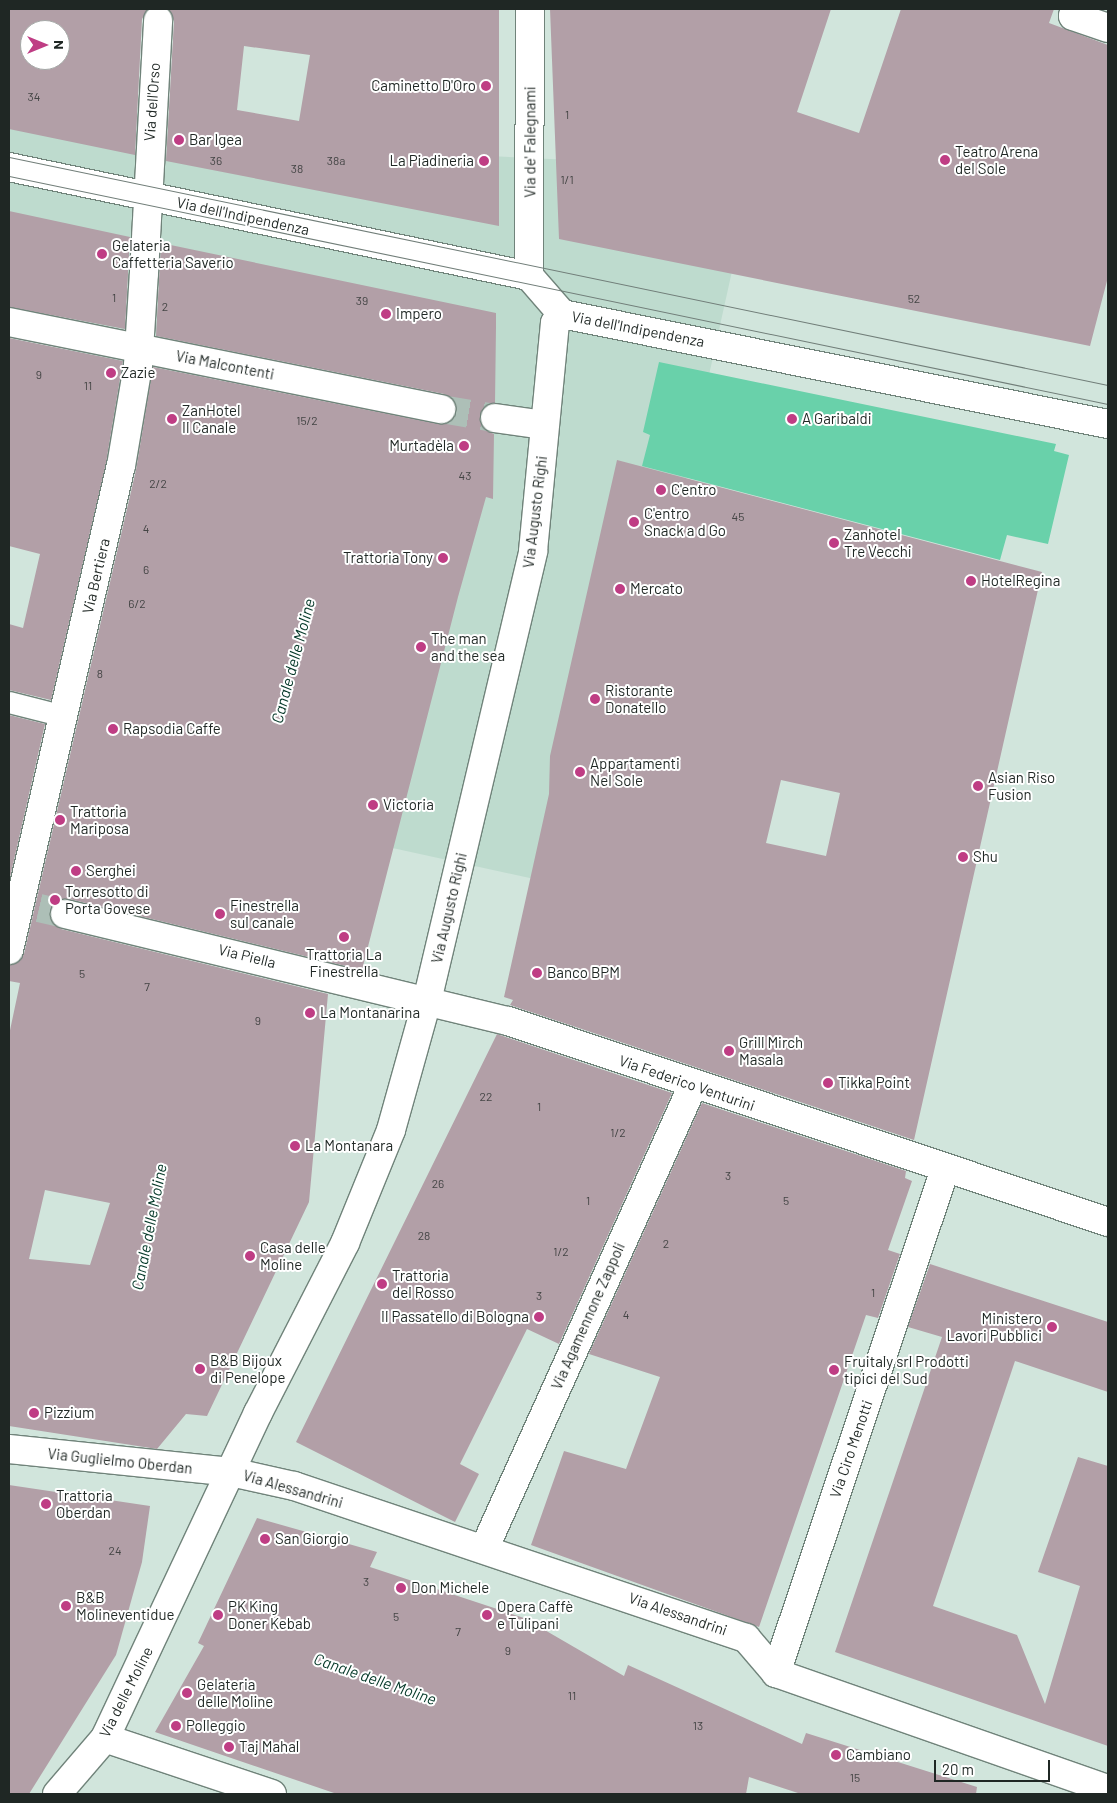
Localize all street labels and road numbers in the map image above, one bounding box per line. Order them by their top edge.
street label: Via dell'Orso [140,62,164,142]
street label: Via de' Falegnami [521,86,539,198]
street label: Via dell'Indipendenza [175,193,311,239]
street label: Via dell'Indipendenza [570,307,706,351]
street label: Via Malcontenti [174,347,276,383]
street label: Via Augusto Righi [519,455,551,569]
street label: Via Bertiera [79,537,113,615]
street label: Via Augusto Righi [428,851,470,965]
street label: Via Piella [216,940,278,972]
street label: Via Federico Venturini [617,1051,757,1115]
street label: Via Agamennone Zappoli [547,1240,629,1392]
street label: Via Ciro Menotti [826,1398,876,1500]
street label: Via Guglielmo Oberdan [47,1444,193,1478]
street label: Via Alessandrini [241,1466,345,1512]
street label: Via Alessandrini [626,1589,730,1639]
street label: Via delle Moline [95,1644,157,1740]

